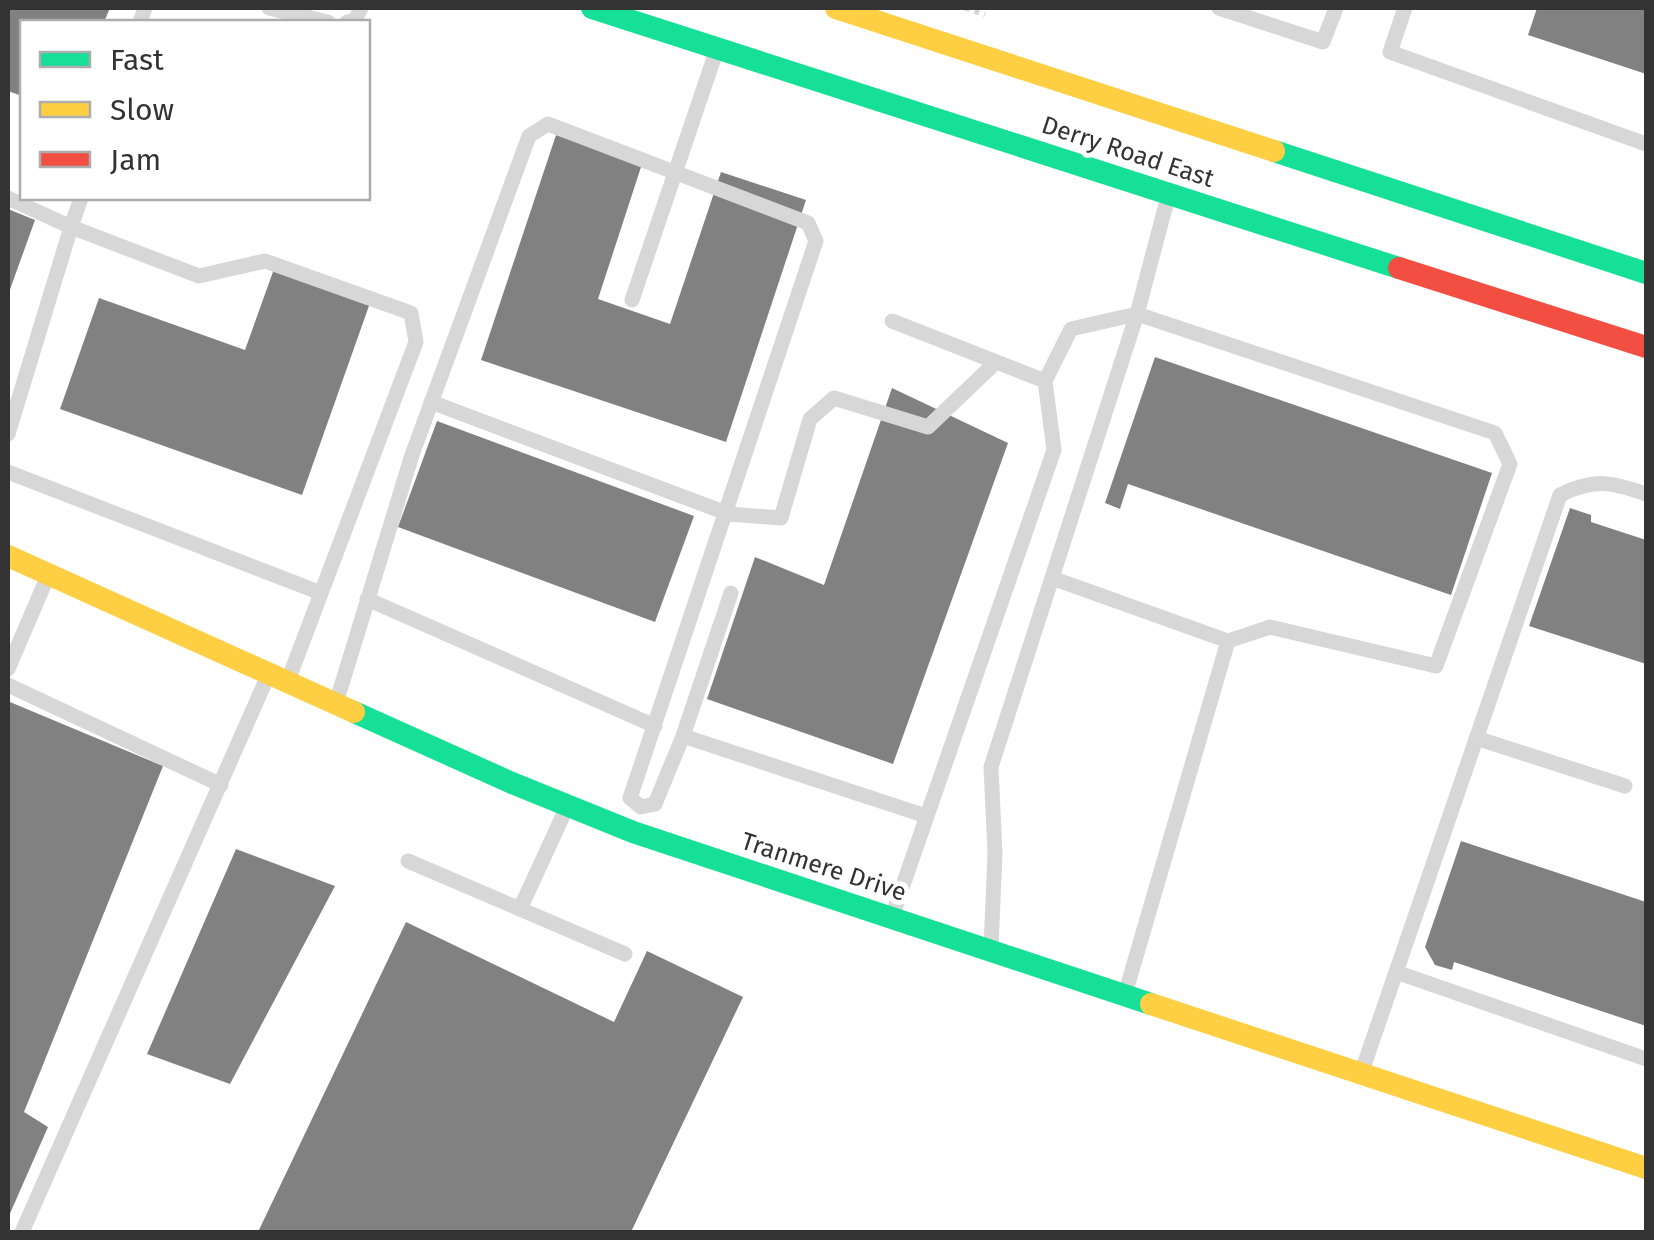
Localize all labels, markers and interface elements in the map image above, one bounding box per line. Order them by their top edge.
legend [20,20,370,200]
text: Fast [110,42,164,78]
text: Slow [110,92,174,128]
street label: Derry Road East [1038,110,1219,194]
text: Jam [110,142,161,178]
street label: Tranmere Drive [737,826,910,908]

